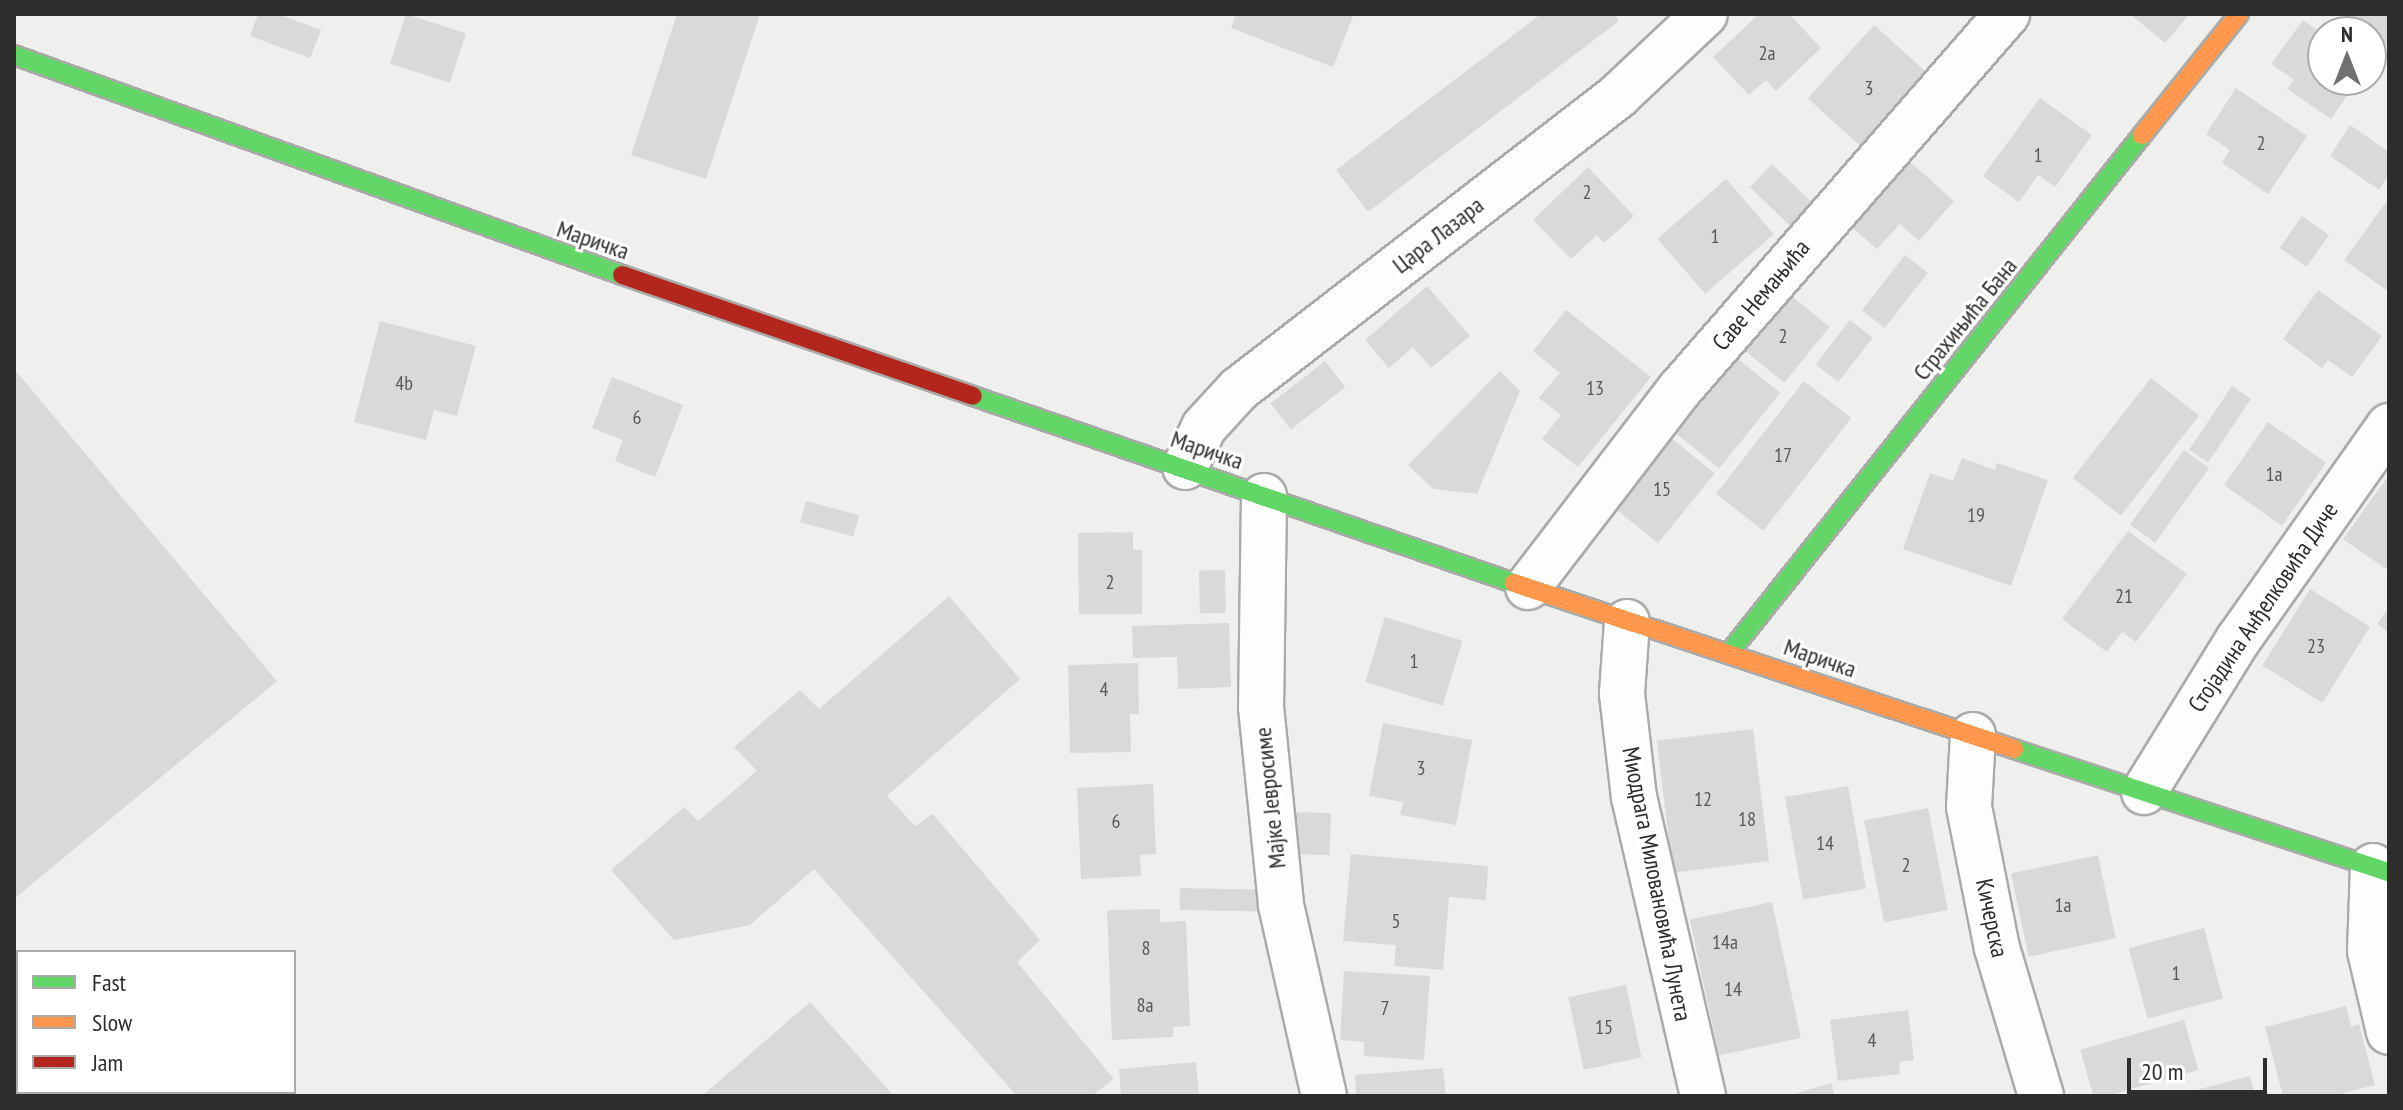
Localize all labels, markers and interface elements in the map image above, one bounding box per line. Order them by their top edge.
north arrow [2307,16,2387,96]
text: N [2341,20,2353,48]
house number: 2a [1759,41,1775,65]
house number: 3 [1865,76,1873,100]
house number: 2 [2257,131,2265,155]
house number: 1 [2034,143,2042,167]
house number: 2 [1583,180,1591,204]
street label: Цара Лазара [1387,191,1489,279]
street label: Маричка [553,214,633,266]
house number: 1 [1711,224,1719,248]
street label: Саве Немањића [1706,234,1816,356]
street label: Страхињића Бана [1907,252,2023,386]
house number: 2 [1779,324,1787,348]
house number: 4b [395,371,413,395]
house number: 13 [1586,376,1604,400]
house number: 6 [633,405,641,429]
street label: Маричка [1167,424,1247,476]
house number: 17 [1774,443,1792,467]
house number: 1a [2266,462,2282,486]
house number: 15 [1653,477,1671,501]
street label: Стојадина Анђелковића Диче [2182,496,2344,718]
house number: 19 [1967,503,1985,527]
house number: 2 [1106,570,1114,594]
house number: 21 [2115,584,2133,608]
street label: Маричка [1780,632,1860,684]
house number: 23 [2307,634,2325,658]
house number: 1 [1410,649,1418,673]
house number: 4 [1100,677,1108,701]
street label: Мајке Јевросиме [1248,726,1292,870]
street label: Миодрага Миловановића Лунета [1616,744,1698,1024]
house number: 3 [1417,756,1425,780]
house number: 12 [1694,787,1712,811]
house number: 18 [1738,807,1756,831]
house number: 6 [1112,809,1120,833]
house number: 14 [1816,831,1834,855]
house number: 2 [1902,853,1910,877]
street label: Кичерска [1970,876,2014,960]
house number: 1a [2055,893,2071,917]
house number: 5 [1392,909,1400,933]
house number: 14a [1712,930,1738,954]
house number: 8 [1142,936,1150,960]
legend [16,950,296,1094]
house number: 1 [2172,961,2180,985]
text: Fast [92,967,126,998]
house number: 14 [1724,977,1742,1001]
house number: 8a [1137,993,1153,1017]
house number: 7 [1381,996,1389,1020]
text: Slow [92,1007,132,1038]
house number: 15 [1595,1015,1613,1039]
house number: 4 [1868,1028,1876,1052]
scale bar [2131,1042,2271,1092]
text: Jam [92,1047,123,1078]
text: 20 m [2141,1056,2183,1087]

